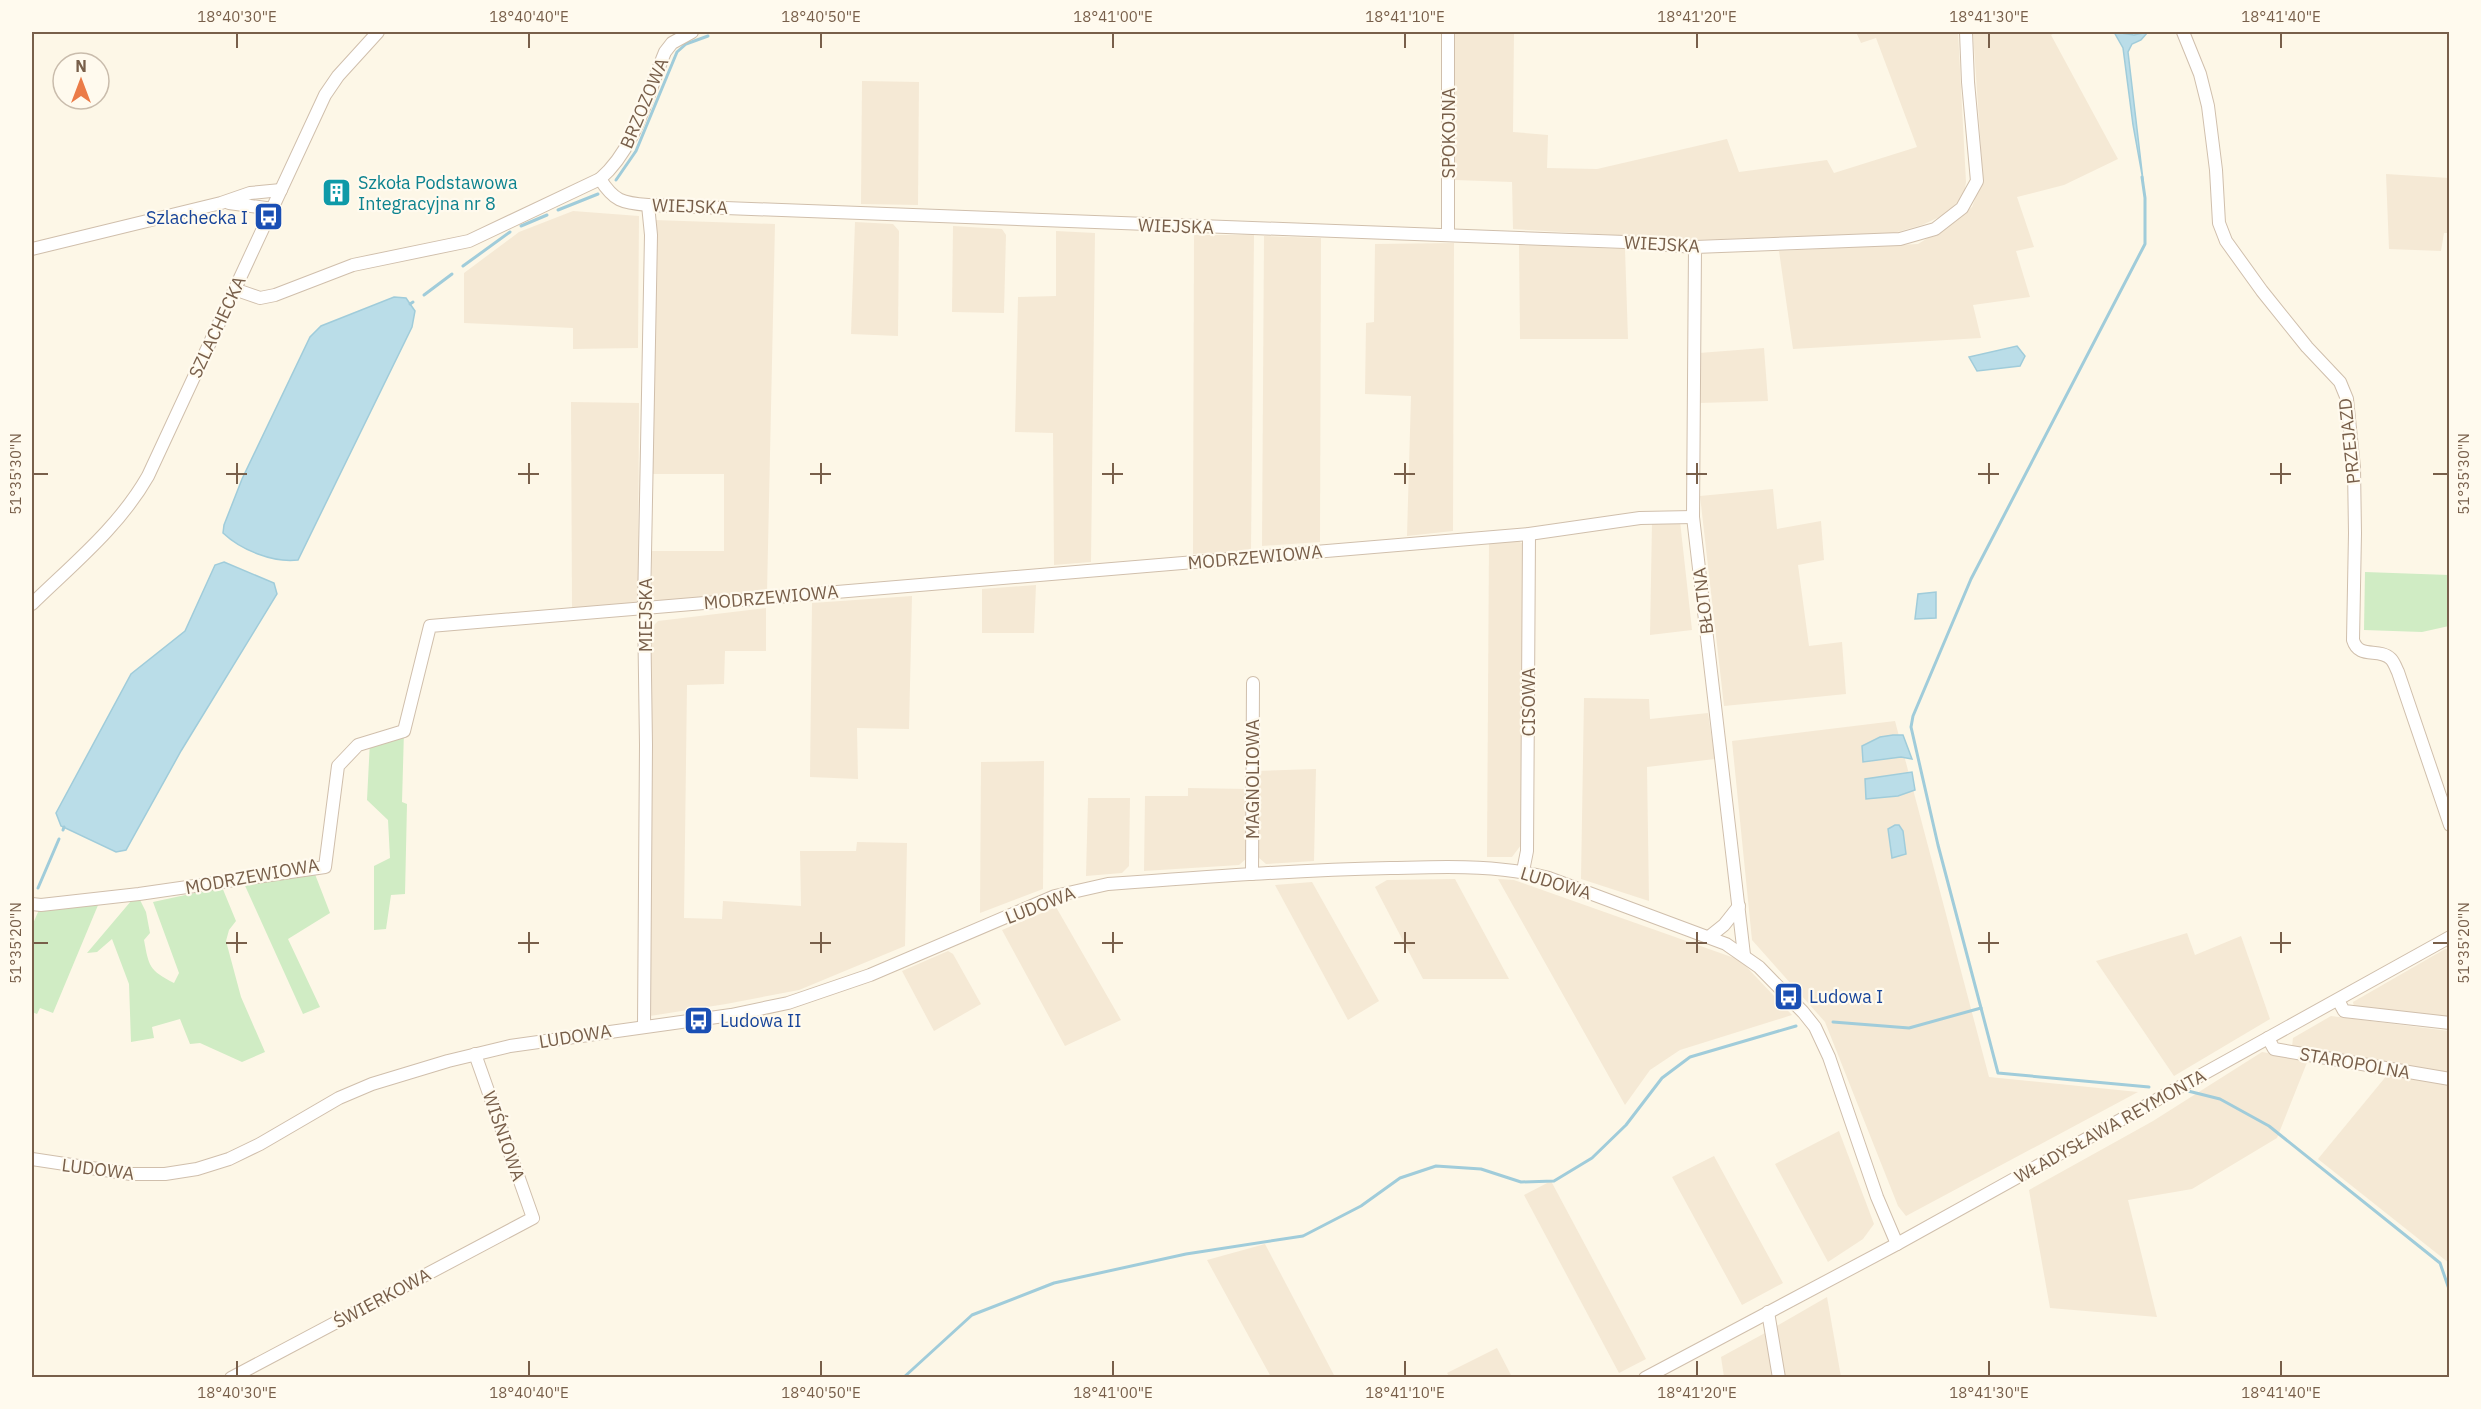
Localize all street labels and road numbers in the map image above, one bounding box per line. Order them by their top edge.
street label: BRZOZOWA [615,54,674,152]
street label: SPOKOJNA [1437,87,1460,179]
street label: WIEJSKA [652,193,729,219]
street label: WIEJSKA [1138,213,1215,239]
street label: WIEJSKA [1623,231,1701,257]
street label: SZLACHECKA [183,272,251,382]
street label: PRZEJAZD [2333,397,2365,485]
street label: MODRZEWIOWA [1187,540,1324,574]
street label: BŁOTNA [1687,566,1719,636]
street label: MIEJSKA [634,577,657,652]
street label: MODRZEWIOWA [703,580,840,614]
street label: CISOWA [1517,667,1540,737]
street label: MAGNOLIOWA [1241,718,1264,839]
street label: MODRZEWIOWA [183,853,321,899]
street label: LUDOWA [1518,861,1595,905]
street label: LUDOWA [1002,881,1079,929]
street label: LUDOWA [537,1019,613,1053]
street label: STAROPOLNA [2298,1042,2413,1084]
street label: WŁADYSŁAWA REYMONTA [2010,1064,2210,1188]
street label: WIŚNIOWA [478,1088,530,1185]
street label: LUDOWA [60,1153,136,1185]
street label: ŚWIERKOWA [329,1263,435,1333]

